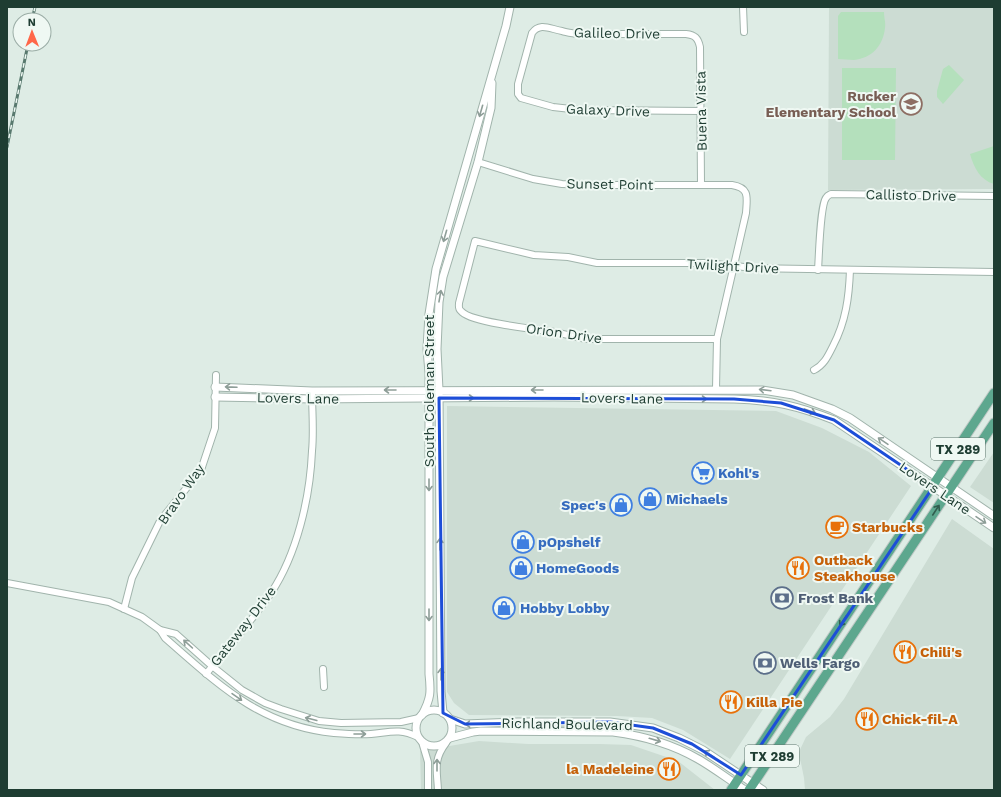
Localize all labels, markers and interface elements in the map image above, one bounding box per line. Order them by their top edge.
north arrow [12,12,52,52]
text: N [28,16,36,29]
street label: Galileo Drive [574,24,660,42]
street label: Buena Vista [692,71,710,151]
place label: Rucker Elementary School [766,88,896,120]
school or university icon: Rucker Elementary School [898,91,924,117]
street label: Galaxy Drive [566,101,650,119]
one-way arrow [477,104,484,117]
street label: Sunset Point [566,175,654,193]
street label: Callisto Drive [865,186,957,204]
one-way arrow [441,229,448,242]
street label: Twilight Drive [686,256,780,276]
one-way arrow [436,290,444,303]
street label: South Coleman Street [421,315,437,467]
street label: Orion Drive [525,320,603,346]
one-way arrow [225,384,238,391]
one-way arrow [384,386,397,394]
one-way arrow [531,386,544,394]
one-way arrow [759,387,772,394]
street label: Lovers Lane [257,389,339,407]
street label: Lovers Lane [581,389,663,407]
one-way arrow [461,394,474,402]
one-way arrow [694,395,707,403]
one-way arrow [803,407,815,415]
one-way arrow [878,437,889,445]
road number: TX 289 [931,438,985,460]
street label: Lovers Lane [896,458,974,518]
street label: Bravo Way [154,460,208,527]
supermarket icon: Kohl's [690,460,716,486]
place label: Kohl's [718,465,760,481]
one-way arrow [425,478,433,491]
shop icon: Michaels [637,486,663,512]
place label: Michaels [666,491,728,507]
shop icon: Spec's [608,492,634,518]
place label: Spec's [561,497,607,513]
one-way arrow [932,505,940,516]
cafe icon: Starbucks [824,514,850,540]
one-way arrow [975,516,987,524]
place label: Starbucks [852,519,923,535]
shop icon: pOpshelf [510,529,536,555]
place label: pOpshelf [538,534,601,550]
one-way arrow [436,538,444,551]
place label: Outback Steakhouse [814,552,895,584]
shop icon: HomeGoods [508,555,534,581]
restaurant icon: Outback Steakhouse [785,555,811,581]
place label: HomeGoods [536,560,620,576]
street label: Gateway Drive [207,583,279,669]
bank icon: Frost Bank [769,585,795,611]
place label: Frost Bank [798,590,874,606]
shop icon: Hobby Lobby [491,595,517,621]
place label: Hobby Lobby [520,600,609,616]
one-way arrow [425,608,433,621]
one-way arrow [839,616,847,627]
restaurant icon: Chili's [892,639,918,665]
one-way arrow [183,640,193,649]
place label: Chili's [920,644,963,660]
bank icon: Wells Fargo [752,650,778,676]
place label: Wells Fargo [780,655,860,671]
one-way arrow [437,668,445,681]
restaurant icon: Killa Pie [718,689,744,715]
one-way arrow [231,693,242,701]
place label: Killa Pie [746,694,803,710]
restaurant icon: Chick-fil-A [854,706,880,732]
place label: Chick-fil-A [882,711,958,727]
one-way arrow [305,715,318,722]
street label: Richland Boulevard [501,715,633,733]
one-way arrow [465,720,478,727]
one-way arrow [353,730,366,738]
one-way arrow [649,737,662,744]
road number: TX 289 [745,745,799,767]
one-way arrow [703,750,714,758]
restaurant icon: la Madeleine [656,756,682,782]
one-way arrow [433,759,441,772]
place label: la Madeleine [566,761,654,777]

